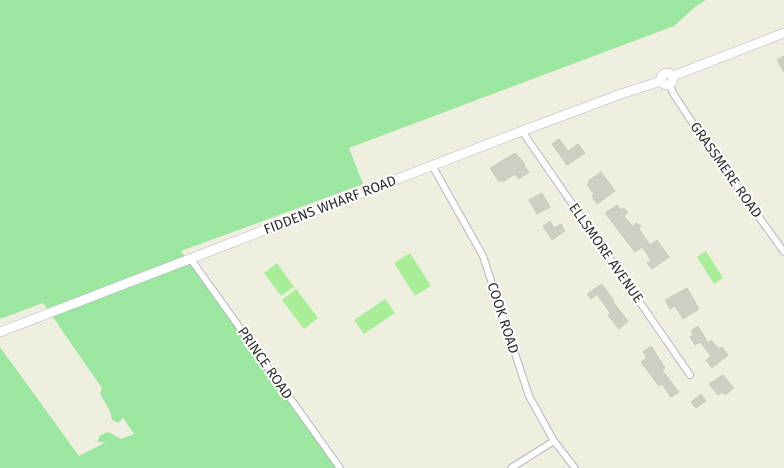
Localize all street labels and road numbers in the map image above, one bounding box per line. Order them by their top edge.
street label: GRASSMERE ROAD [687,119,765,221]
street label: FIDDENS WHARF ROAD [261,172,399,238]
street label: ELLSMORE AVENUE [565,200,647,306]
street label: COOK ROAD [484,280,522,356]
street label: PRINCE ROAD [234,324,296,402]

